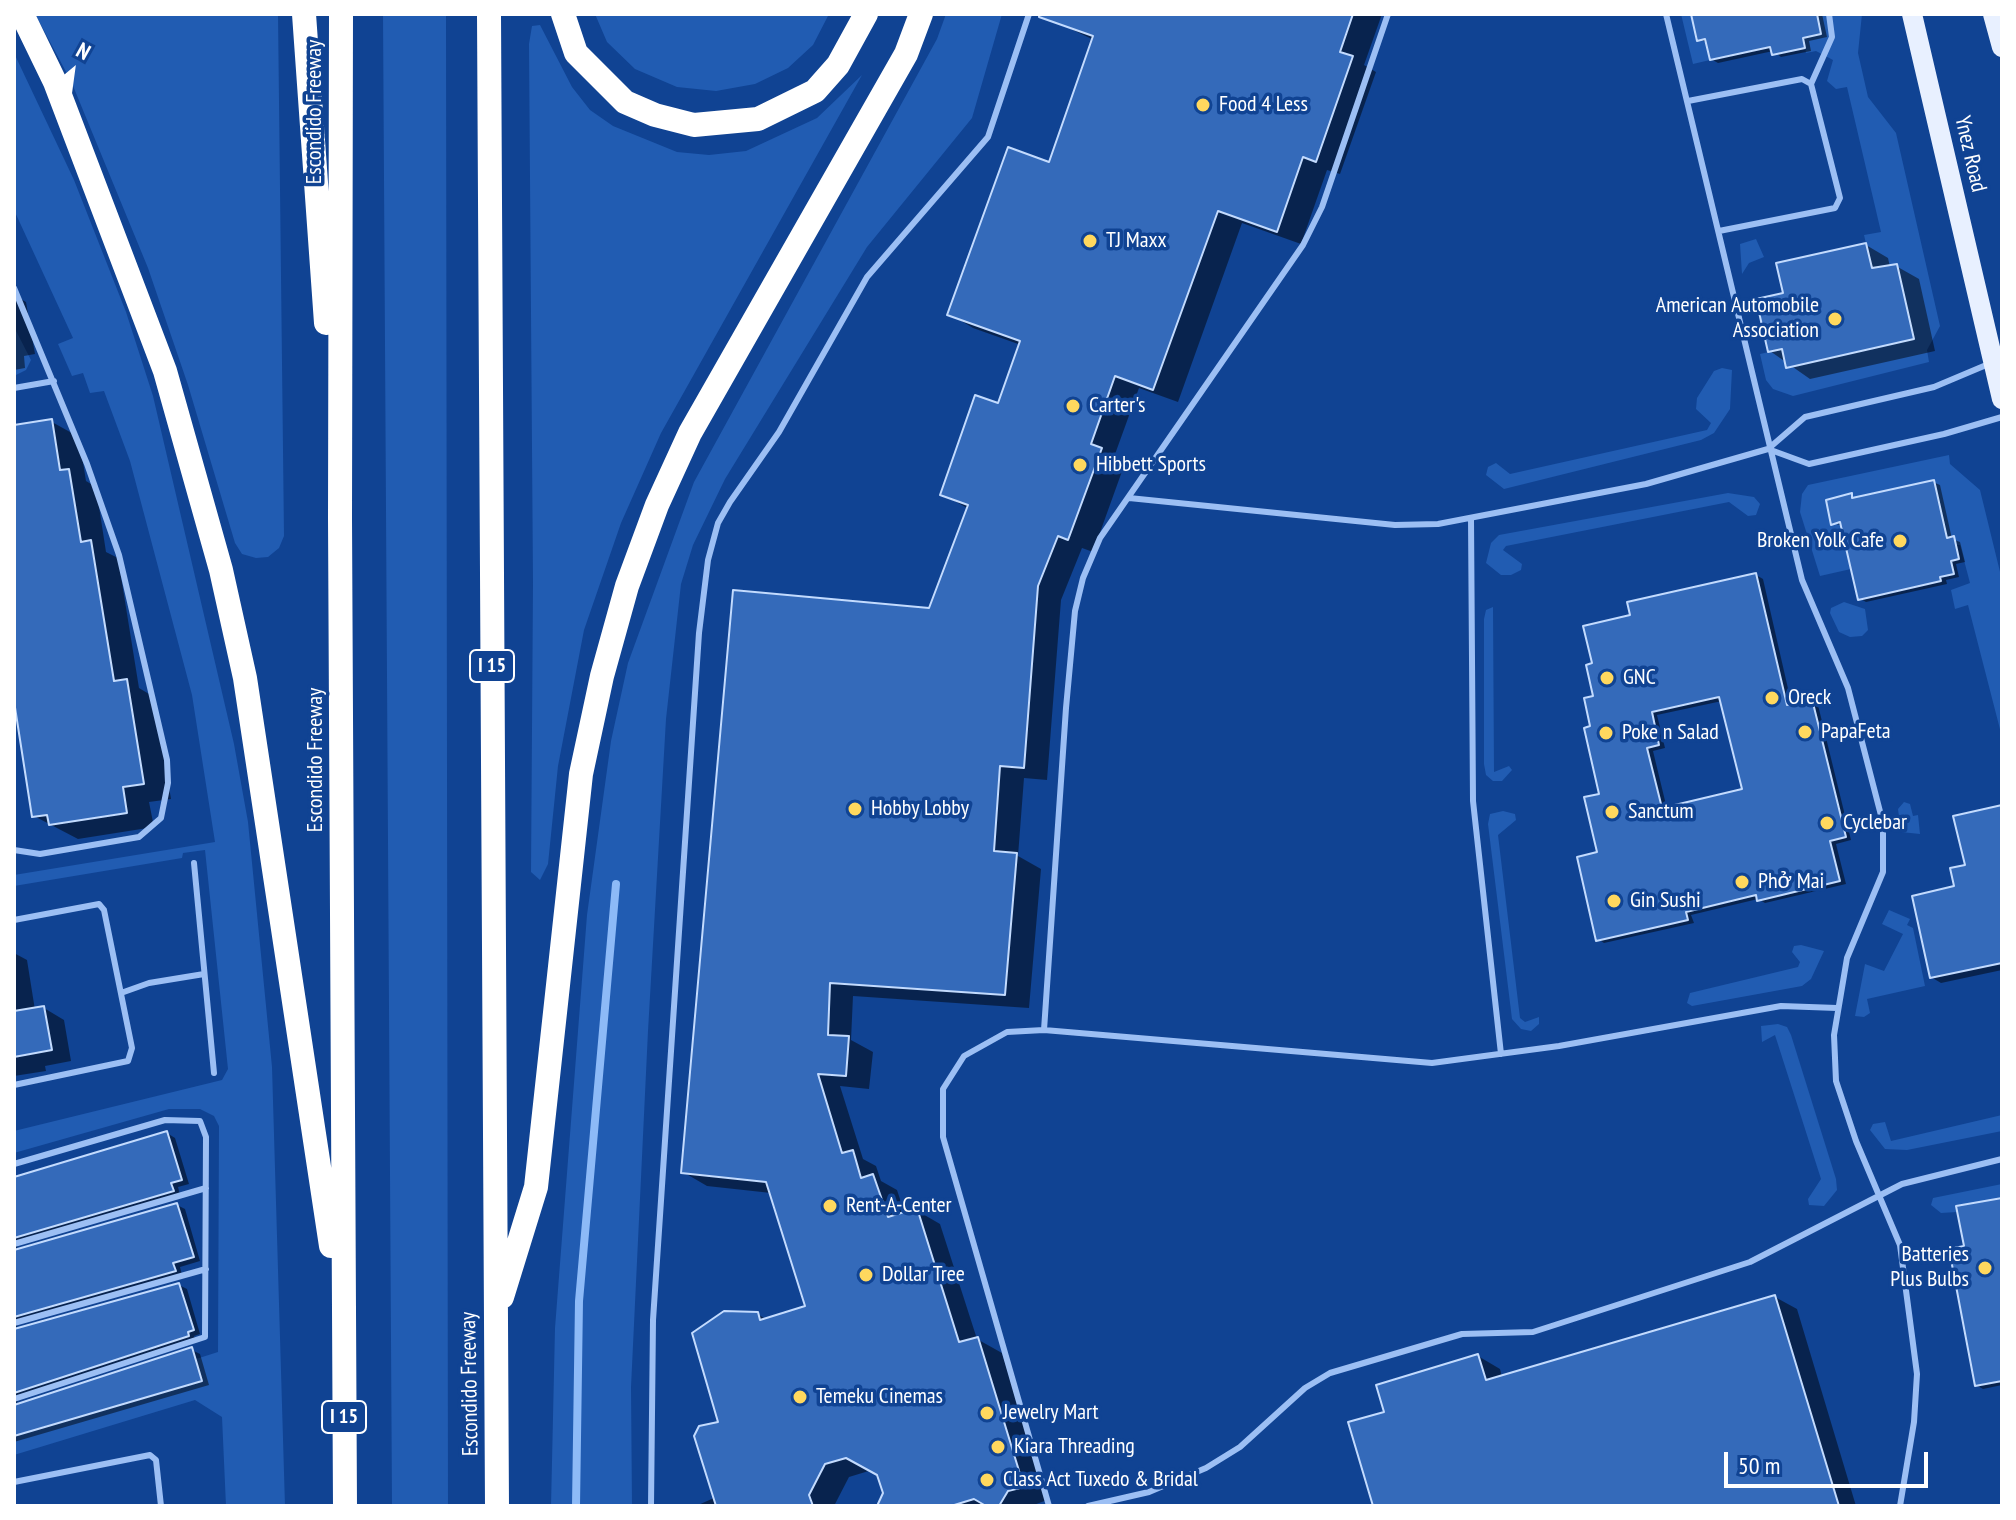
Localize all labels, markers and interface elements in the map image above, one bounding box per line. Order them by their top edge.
north arrow [32,32,112,112]
text: N [72,36,96,66]
street label: Escondido Freeway [302,40,328,184]
place label: Food 4 Less [1219,92,1308,118]
marker: Food 4 Less [1194,96,1212,114]
street label: Ynez Road [1948,113,1992,195]
place label: TJ Maxx [1106,228,1166,254]
marker: TJ Maxx [1081,232,1099,250]
place label: American Automobile Association [1656,293,1819,344]
marker: American Automobile Association [1826,310,1844,328]
place label: Carter's [1089,393,1145,419]
marker: Carter's [1064,397,1082,415]
place label: Hibbett Sports [1096,452,1206,478]
marker: Hibbett Sports [1071,456,1089,474]
place label: Broken Yolk Cafe [1757,528,1884,554]
marker: Broken Yolk Cafe [1891,532,1909,550]
road number: I 15 [470,650,514,682]
place label: GNC [1623,665,1656,691]
marker: GNC [1598,669,1616,687]
place label: Oreck [1788,685,1831,711]
street label: Escondido Freeway [303,688,329,832]
marker: Oreck [1763,689,1781,707]
place label: PapaFeta [1821,719,1891,745]
place label: Poke n Salad [1622,720,1719,746]
marker: PapaFeta [1796,723,1814,741]
marker: Poke n Salad [1597,724,1615,742]
place label: Hobby Lobby [871,796,969,822]
place label: Sanctum [1628,799,1694,825]
marker: Hobby Lobby [846,800,864,818]
marker: Sanctum [1603,803,1621,821]
place label: Cyclebar [1843,810,1907,836]
marker: Cyclebar [1818,814,1836,832]
place label: Phở Mai [1758,869,1824,895]
marker: Phở Mai [1733,873,1751,891]
place label: Gin Sushi [1630,888,1701,914]
marker: Gin Sushi [1605,892,1623,910]
place label: Rent-A-Center [846,1193,952,1219]
marker: Rent-A-Center [821,1197,839,1215]
place label: Batteries Plus Bulbs [1890,1242,1969,1294]
marker: Batteries Plus Bulbs [1976,1259,1994,1277]
place label: Dollar Tree [882,1262,965,1288]
marker: Dollar Tree [857,1266,875,1284]
street label: Escondido Freeway [456,1312,484,1456]
place label: Temeku Cinemas [816,1384,943,1410]
marker: Temeku Cinemas [791,1388,809,1406]
place label: Jewelry Mart [1003,1400,1099,1426]
road number: I 15 [322,1401,366,1433]
marker: Jewelry Mart [978,1404,996,1422]
place label: Kiara Threading [1014,1434,1135,1460]
scale bar [1728,1436,1932,1486]
marker: Kiara Threading [989,1438,1007,1456]
text: 50 m [1738,1450,1780,1481]
place label: Class Act Tuxedo & Bridal [1003,1467,1198,1493]
marker: Class Act Tuxedo & Bridal [978,1471,996,1489]

